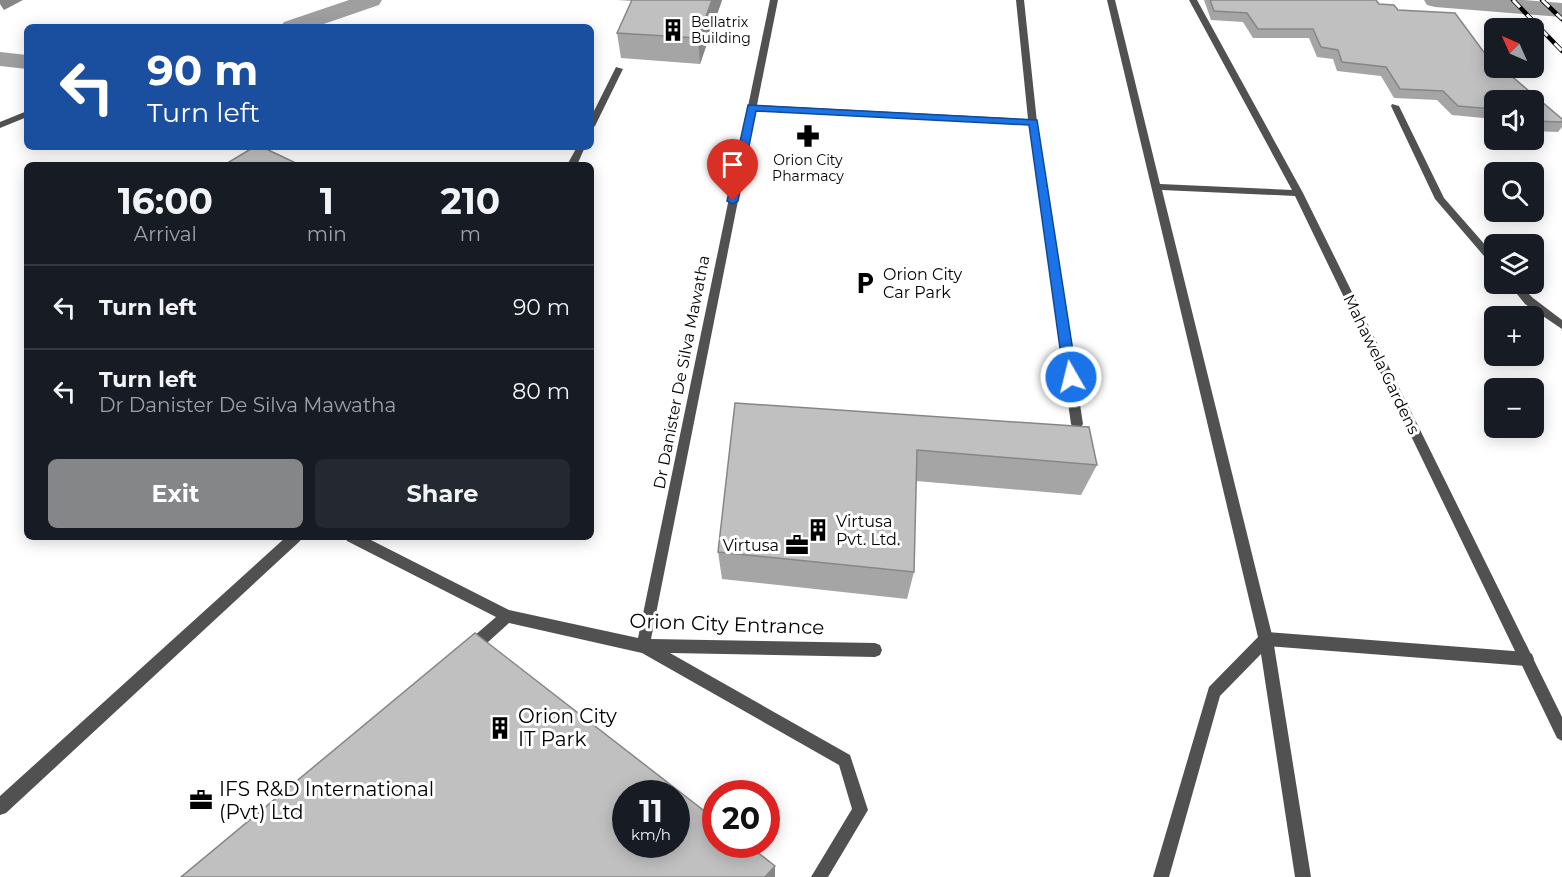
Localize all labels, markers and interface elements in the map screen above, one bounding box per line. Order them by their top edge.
place label: Bellatrix Building [691,13,751,47]
building icon: Bellatrix Building [660,17,686,43]
north arrow [1484,18,1544,78]
map controls [1484,18,1544,438]
text: 90 m [147,44,258,96]
icon: left [48,48,126,126]
button: sound [1484,90,1544,150]
text: Turn left [147,96,260,129]
pharmacy icon: Orion City Pharmacy [795,123,821,149]
pin [707,139,758,201]
icon: arrive [716,148,749,181]
place label: Orion City Pharmacy [772,151,844,185]
button: search [1484,162,1544,222]
text: 16:00 [118,179,213,223]
text: 1 [320,179,334,223]
text: 210 [441,179,500,223]
text: Arrival [134,222,197,246]
text: min [307,222,347,246]
text: m [460,222,481,246]
button: layers [1484,234,1544,294]
street label: Dr Danister De Silva Mawatha [649,254,714,491]
place label: Orion City Car Park [883,265,962,302]
parking icon: Orion City Car Park [852,270,878,296]
icon: left [48,291,81,324]
street label: Mahawela Gardens [1339,291,1424,437]
text: Turn left [99,294,197,321]
text: 90 m [513,294,570,321]
button: + [1484,306,1544,366]
position arrow [1039,345,1103,409]
text: Turn left [99,366,197,393]
icon: left [48,375,81,408]
text: 80 m [512,378,570,405]
button: − [1484,378,1544,438]
text: Dr Danister De Silva Mawatha [99,393,396,417]
button: Exit [48,459,303,528]
button: Share [315,459,570,528]
place label: Virtusa Pvt. Ltd. [836,512,900,549]
building icon: Virtusa Pvt. Ltd. [805,517,831,543]
office icon: Virtusa [784,532,810,558]
place label: Virtusa [723,536,779,555]
street label: Orion City Entrance [629,609,825,639]
place label: Orion City IT Park [518,704,617,751]
building icon: Orion City IT Park [487,715,513,741]
place label: IFS R&D International (Pvt) Ltd [219,777,434,824]
speed limit sign: 20 [702,780,780,858]
office icon: IFS R&D International (Pvt) Ltd [188,787,214,813]
text: 11 [639,793,663,830]
text: km/h [631,825,671,844]

